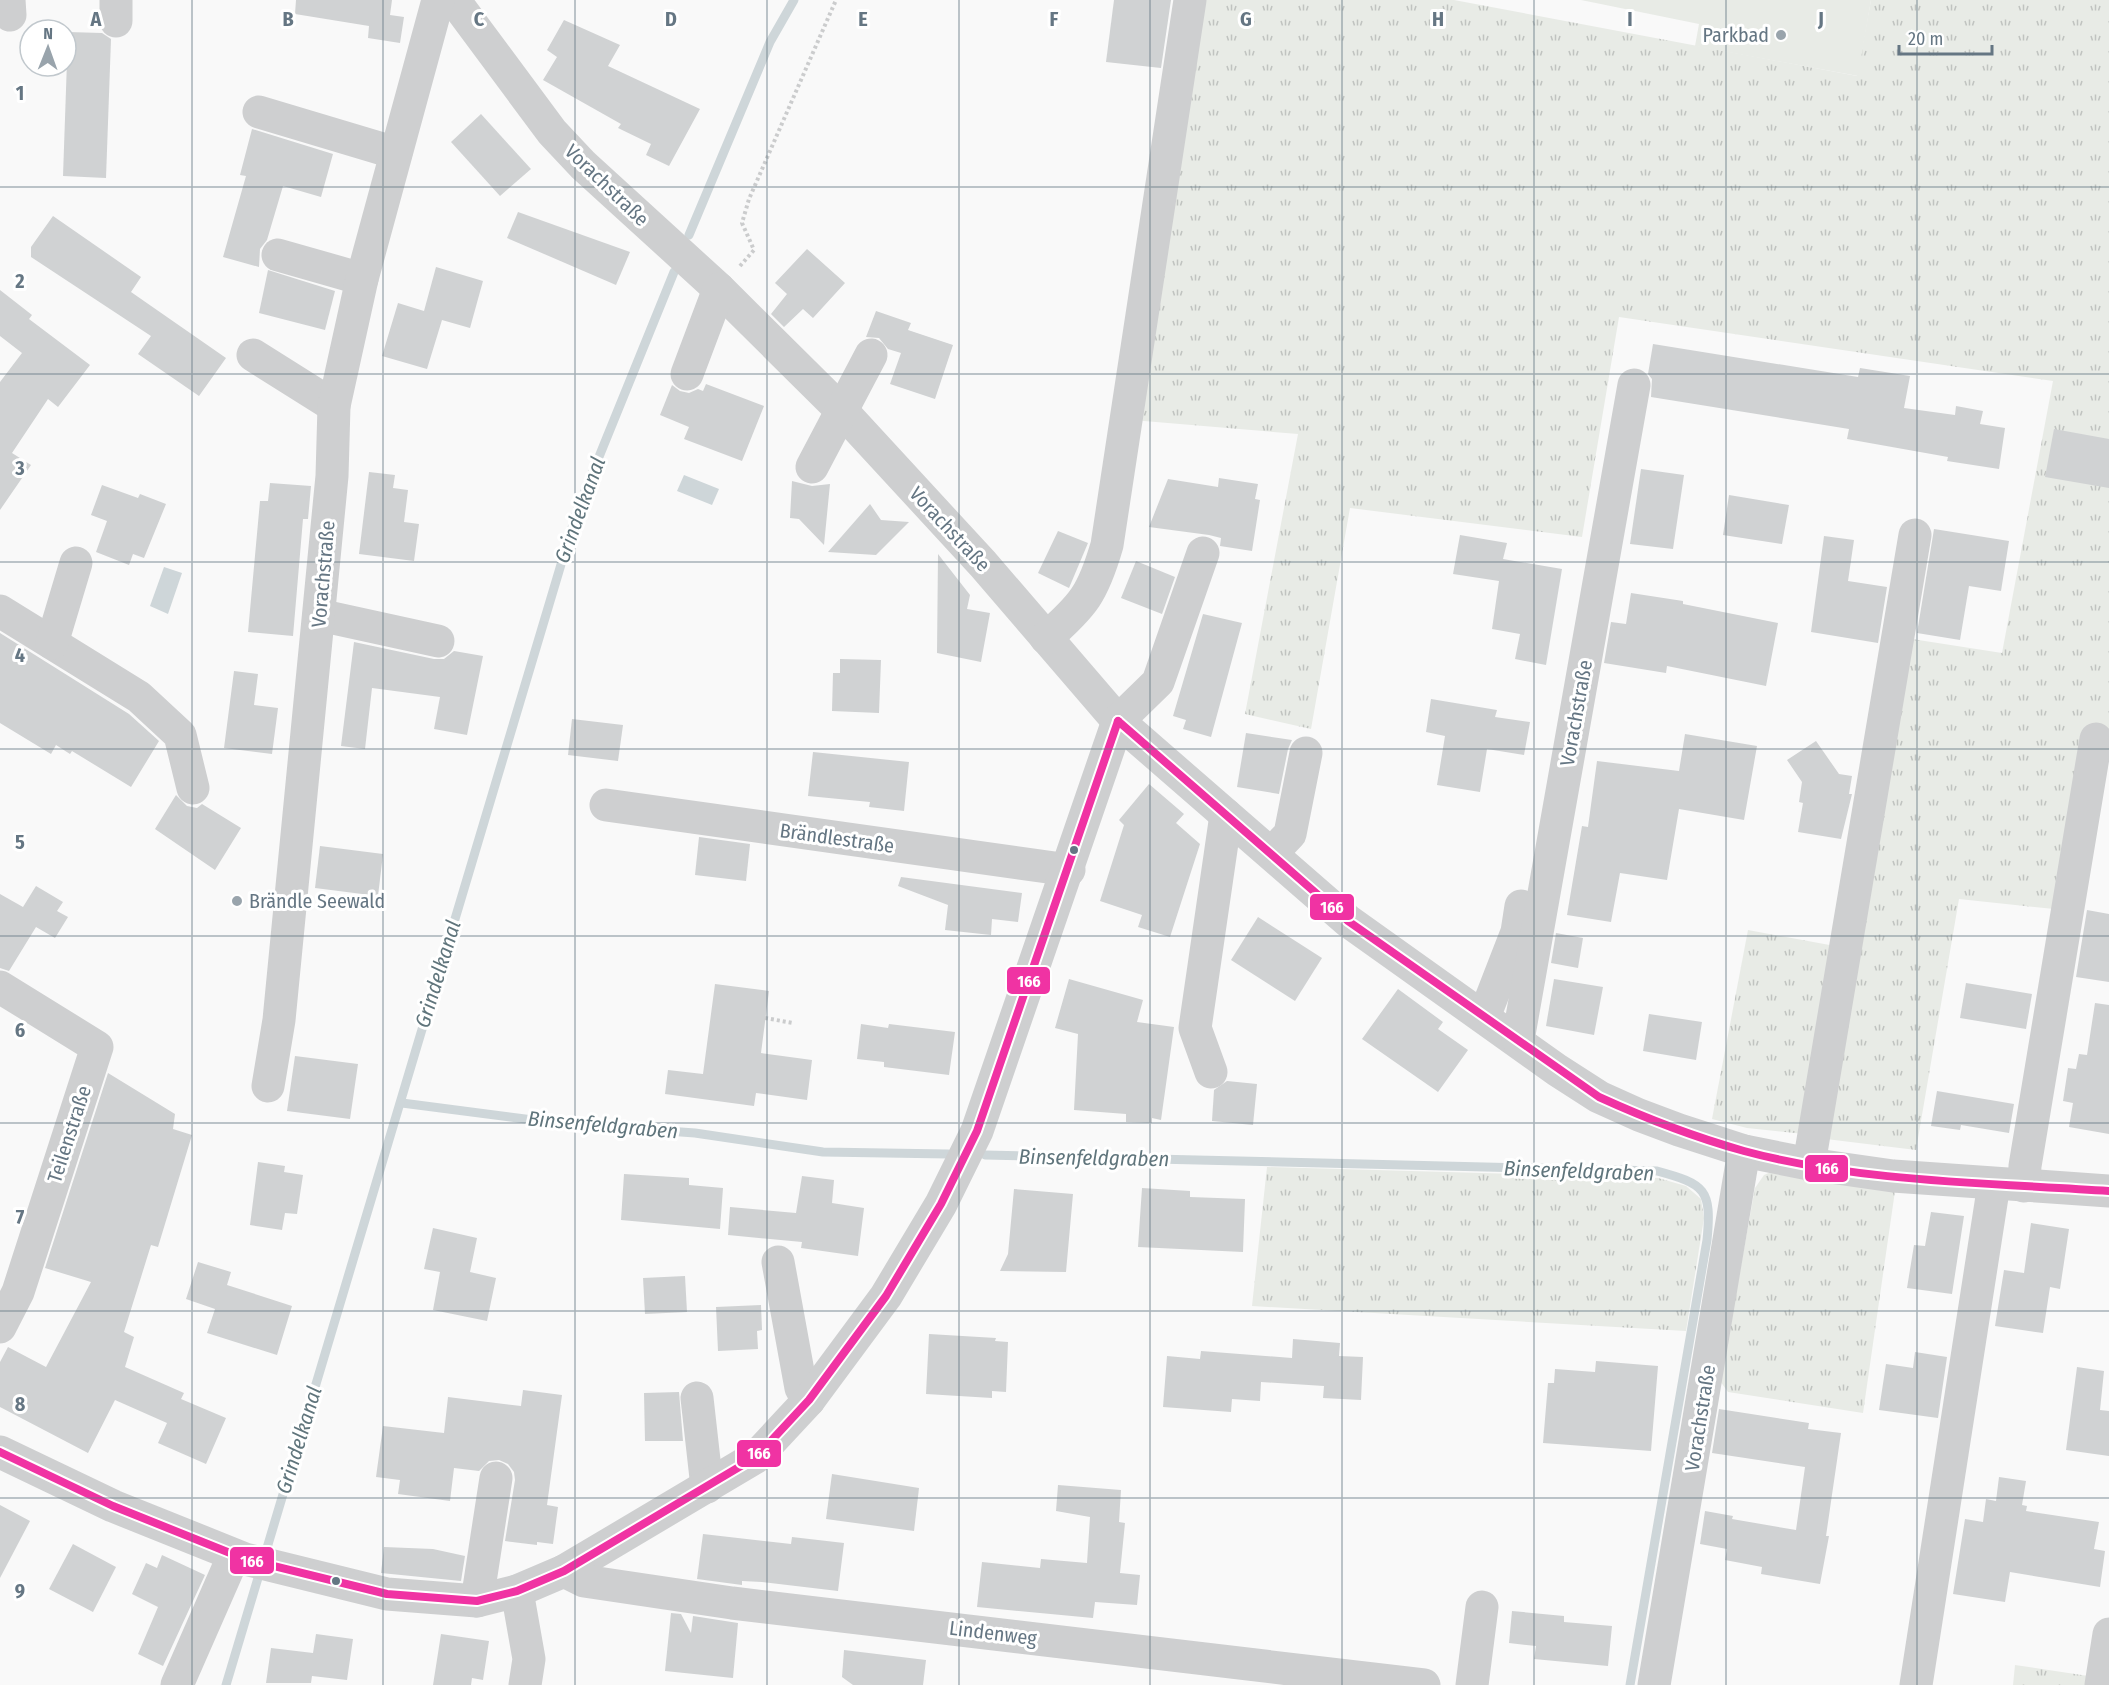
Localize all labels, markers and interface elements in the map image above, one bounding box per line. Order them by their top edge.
text: A [90,7,103,31]
text: B [282,7,294,31]
text: C [474,7,485,31]
text: D [665,7,677,31]
text: E [858,7,868,31]
text: F [1050,7,1059,31]
text: G [1240,7,1252,31]
text: H [1432,7,1444,31]
text: I [1627,7,1633,31]
text: J [1817,7,1824,31]
north arrow [18,18,78,78]
scale bar [1899,18,1992,56]
place label: Parkbad [1703,23,1769,47]
text: N [43,24,53,43]
marker: Parkbad [1774,28,1788,42]
text: 20 m [1908,28,1943,50]
text: 1 [16,81,24,105]
street label: Vorachstraße [560,139,654,231]
text: 2 [14,269,25,293]
water label: Grindelkanal [549,454,611,566]
text: 3 [14,456,25,480]
street label: Vorachstraße [905,482,995,576]
street label: Vorachstraße [306,520,340,628]
text: 4 [15,643,25,667]
street label: Vorachstraße [1555,658,1597,768]
street label: Brändlestraße [778,818,896,858]
text: 5 [15,830,25,854]
unlabelled marker [1068,844,1080,856]
place label: Brändle Seewald [249,889,385,913]
line badge: 166 [1309,893,1355,921]
marker: Brändle Seewald [230,894,244,908]
text: 166 [1320,898,1344,917]
water label: Grindelkanal [409,917,467,1031]
line badge: 166 [1006,966,1051,995]
text: 166 [1017,972,1041,991]
text: 6 [15,1018,25,1042]
street label: Teilenstraße [42,1083,96,1185]
water label: Binsenfeldgraben [527,1105,679,1145]
water label: Binsenfeldgraben [1018,1144,1170,1172]
line badge: 166 [1804,1154,1849,1183]
water label: Binsenfeldgraben [1503,1155,1655,1187]
text: 166 [1815,1159,1839,1178]
text: 7 [16,1205,25,1229]
street label: Vorachstraße [1680,1363,1720,1473]
water label: Grindelkanal [270,1383,328,1497]
text: 8 [15,1392,26,1416]
line badge: 166 [736,1439,782,1468]
text: 166 [747,1444,771,1463]
line badge: 166 [229,1546,275,1575]
text: 166 [240,1552,264,1571]
unlabelled marker [330,1575,342,1587]
text: 9 [15,1579,25,1603]
street label: Lindenweg [948,1616,1039,1650]

